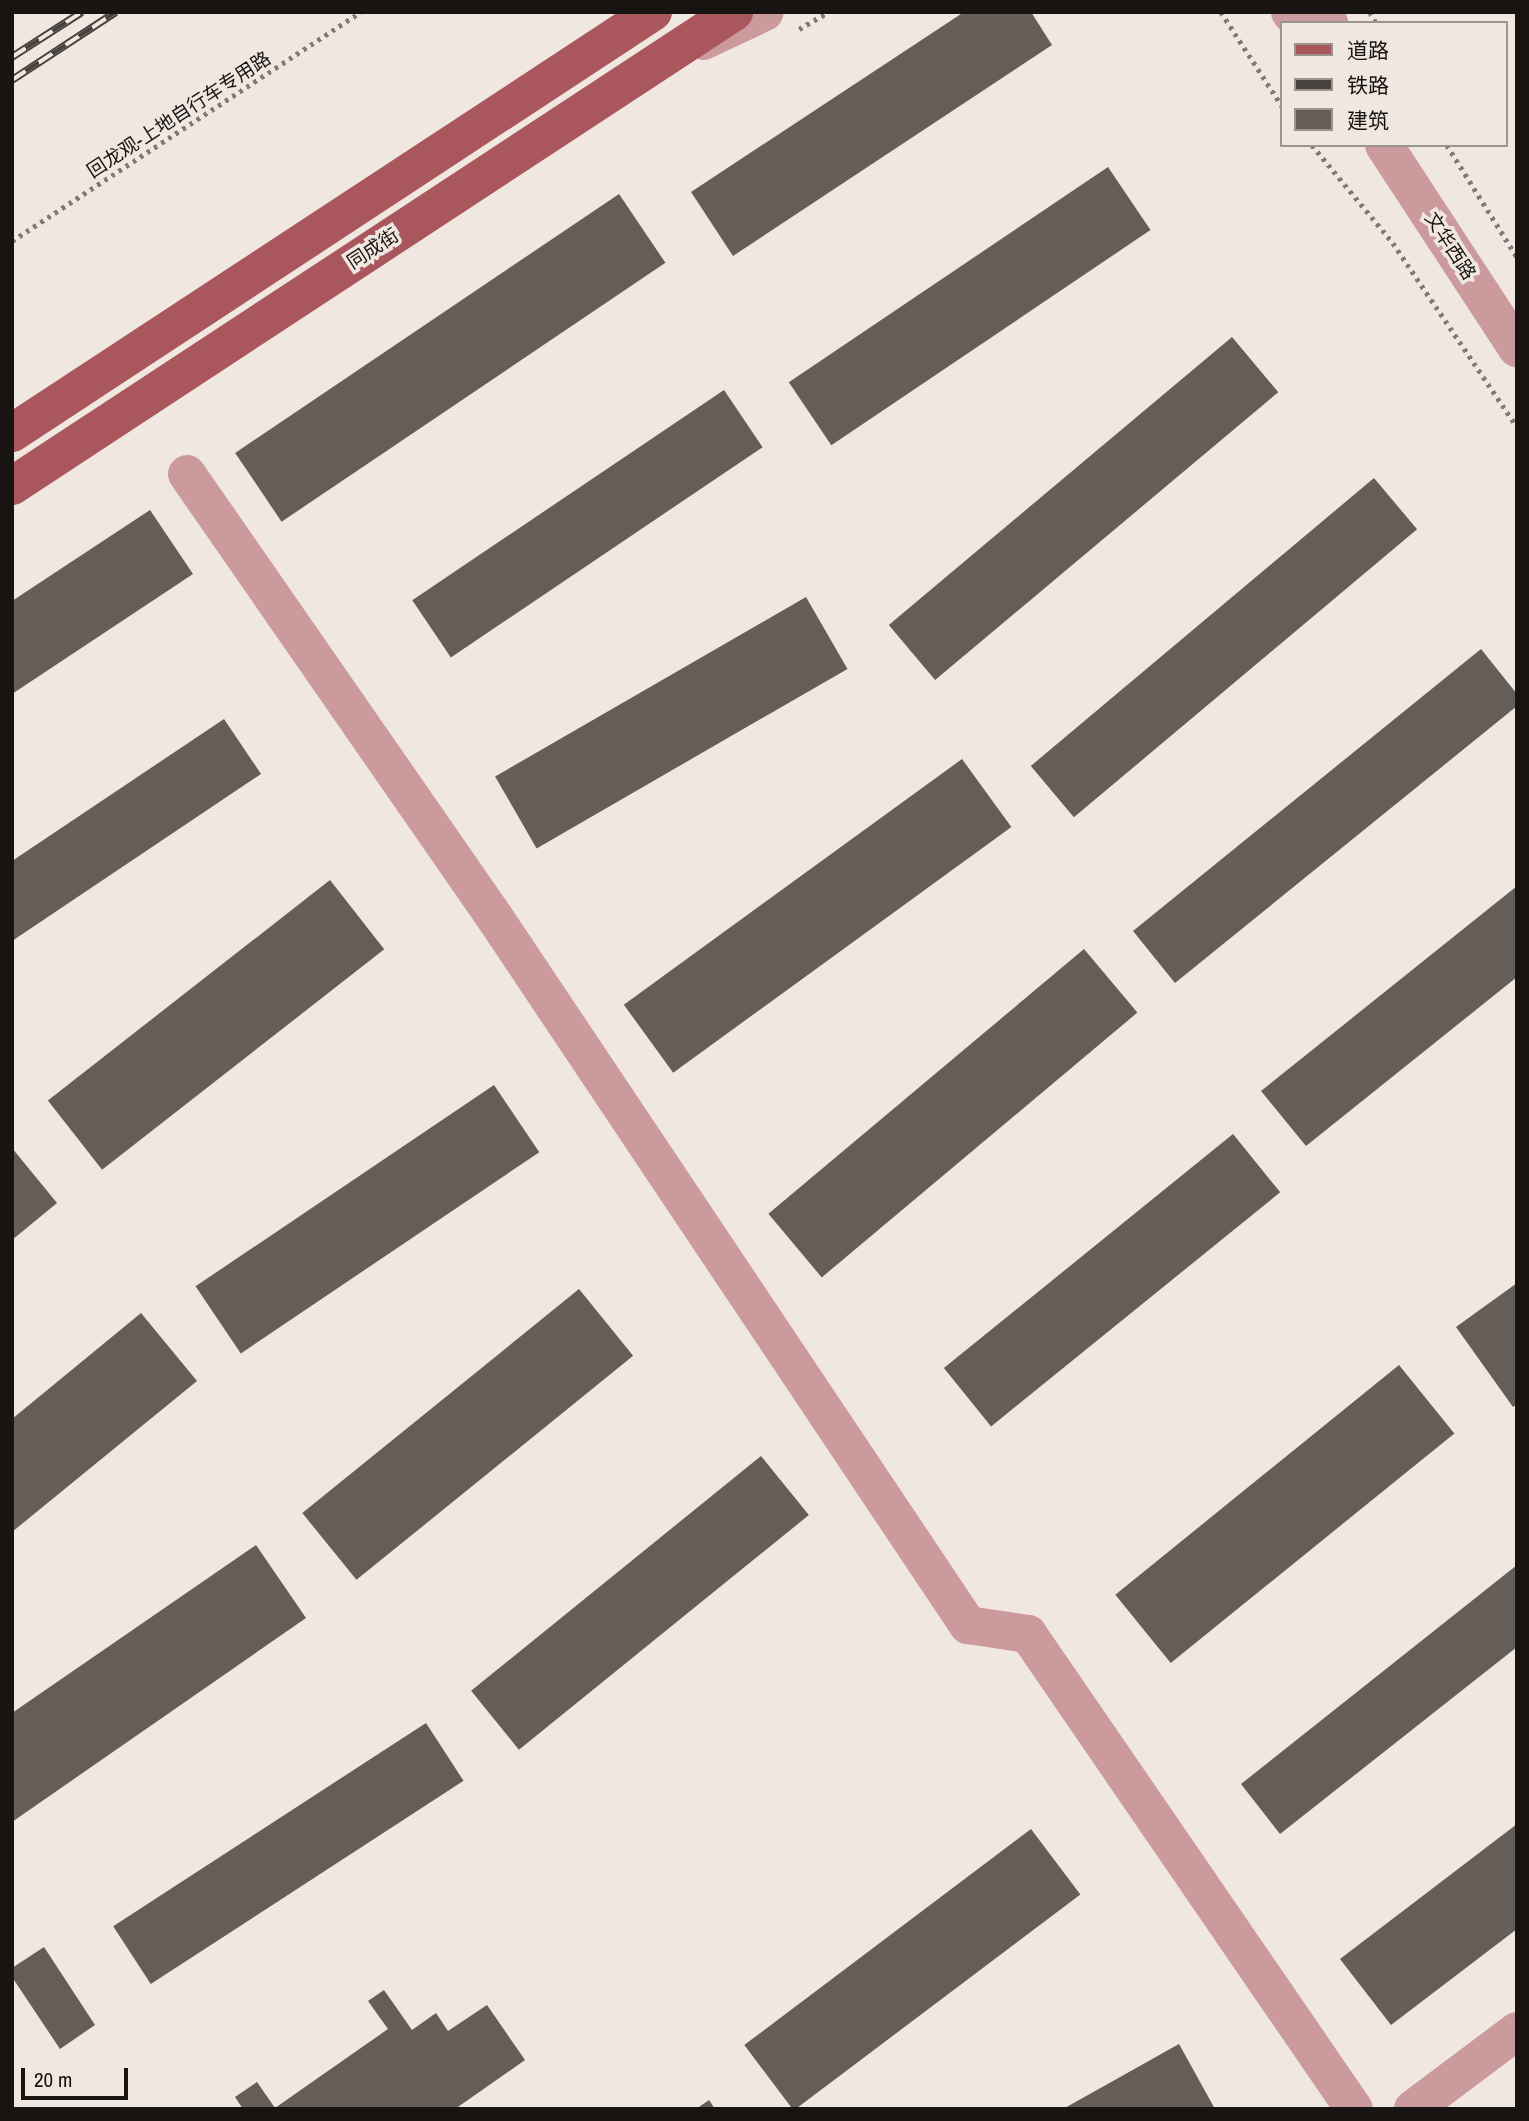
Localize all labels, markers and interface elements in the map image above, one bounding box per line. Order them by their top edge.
legend [1280,21,1508,147]
text: 道路 [1347,36,1389,65]
street label: 回龙观-上地自行车专用路 [83,47,275,183]
text: 铁路 [1347,71,1389,100]
text: 建筑 [1347,106,1389,135]
street label: 文华西路 [1420,208,1480,284]
street label: 同成街 [343,224,403,274]
scale bar [24,2054,131,2098]
text: 20 m [34,2065,72,2094]

